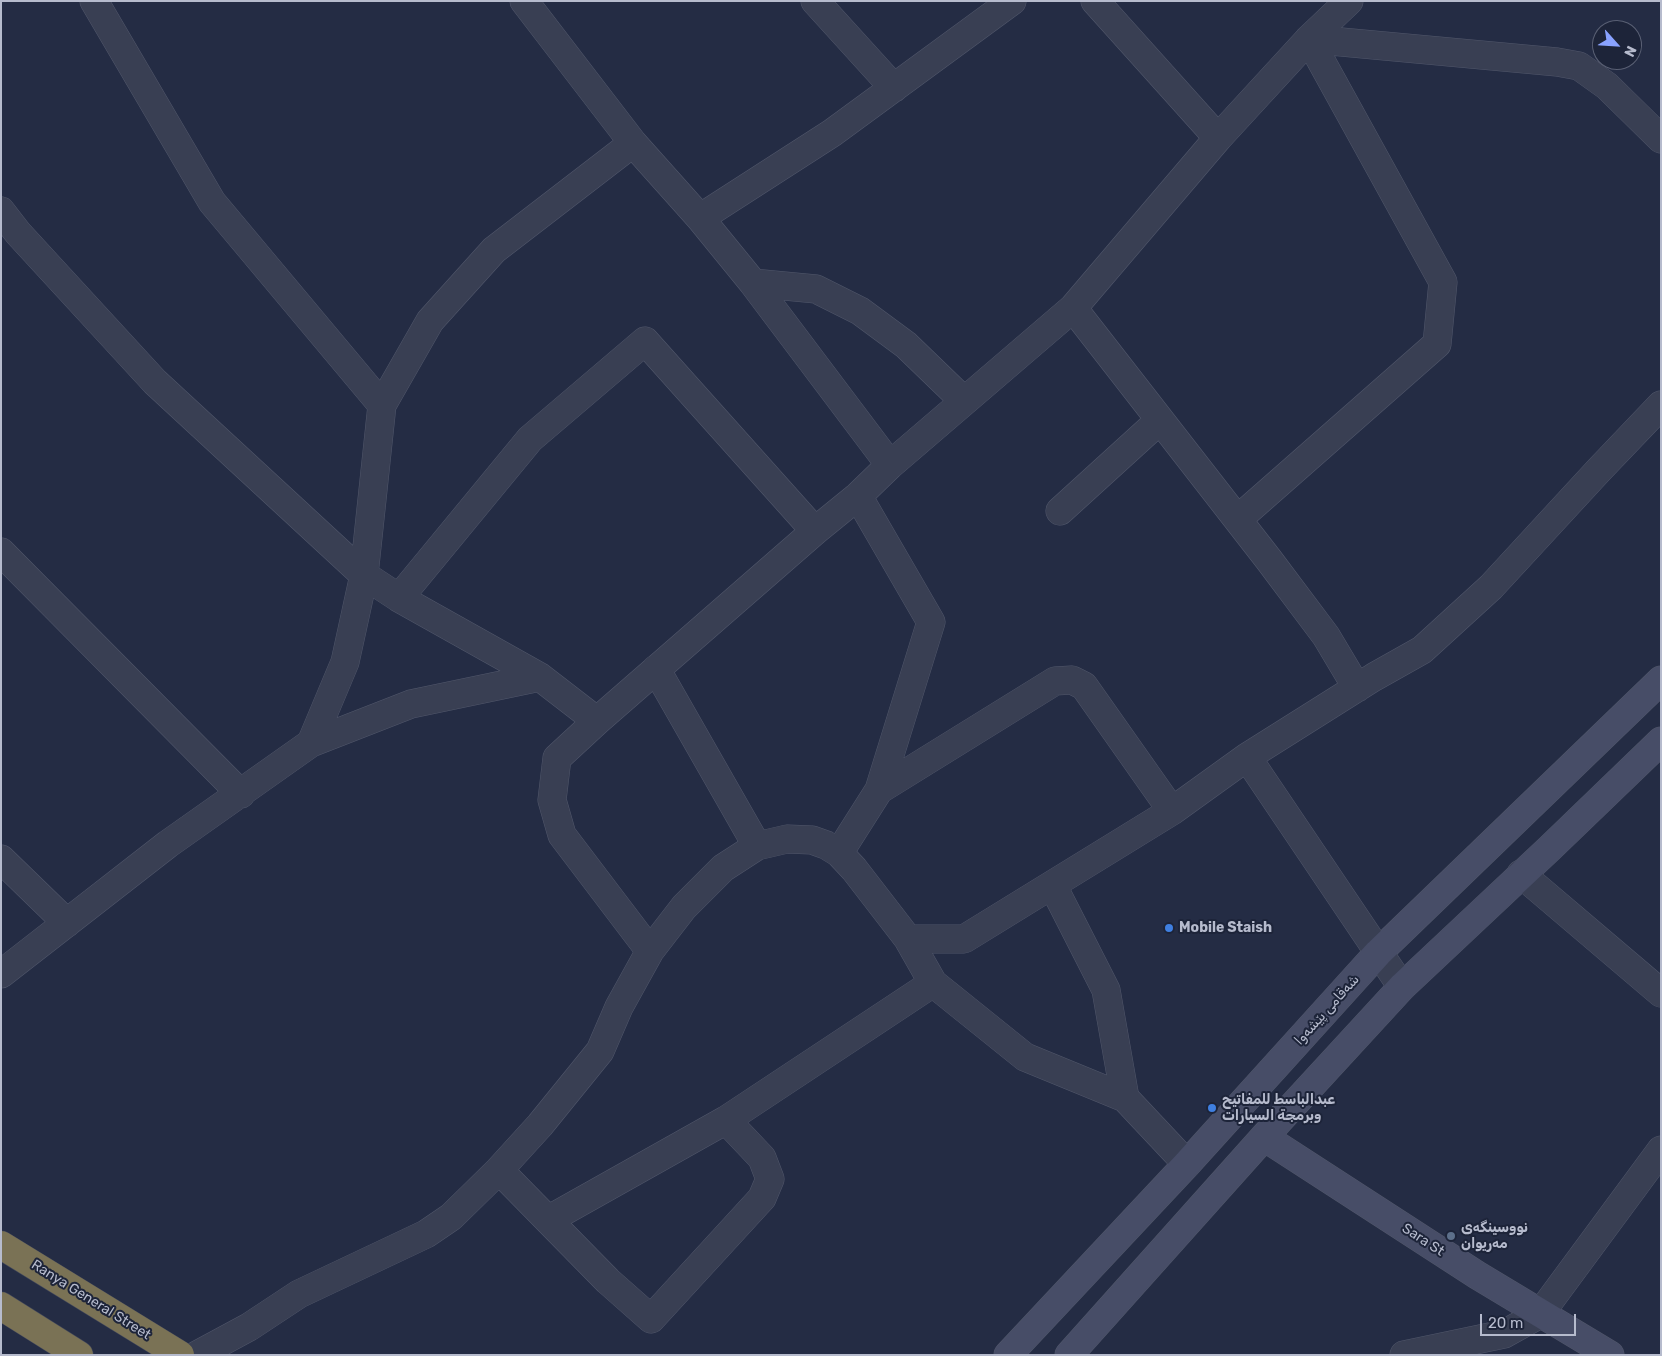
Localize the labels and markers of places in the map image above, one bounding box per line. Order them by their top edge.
place label: Mobile Staish [1179,920,1272,936]
marker: Mobile Staish [1163,922,1175,934]
place label: عبدالباسط للمفاتيح وبرمجة السيارات [1222,1092,1335,1124]
marker: عبدالباسط للمفاتيح وبرمجة السيارات [1206,1102,1218,1114]
place label: نووسینگەی مەریوان [1461,1220,1528,1252]
marker: نووسینگەی مەریوان [1445,1230,1457,1242]

